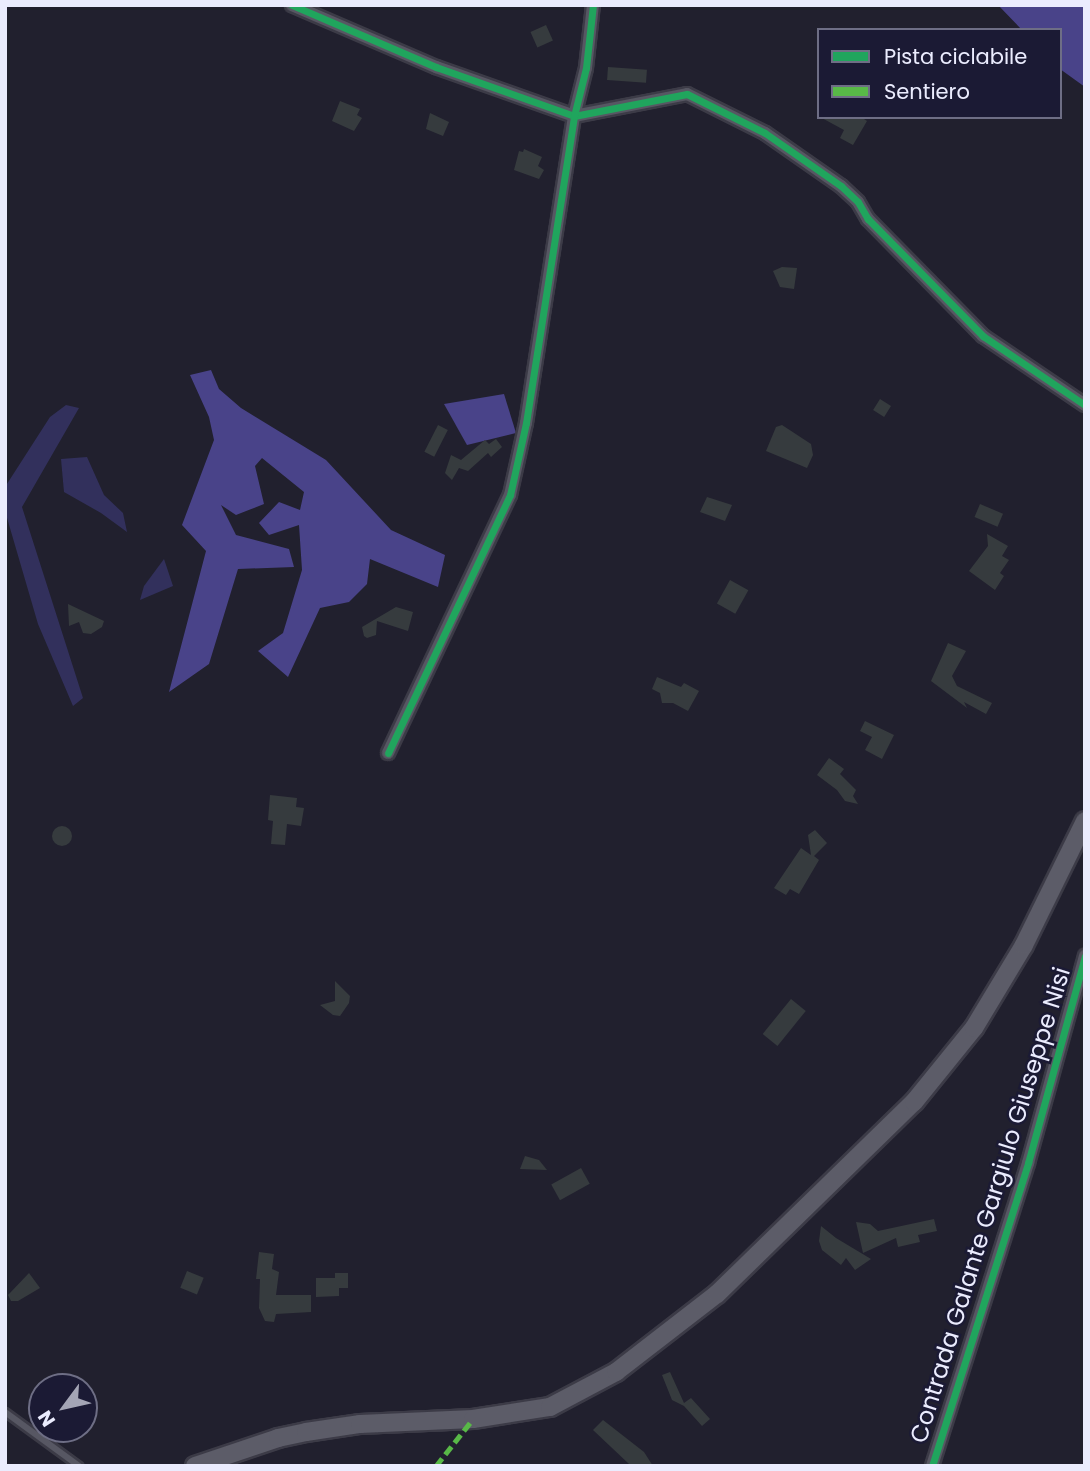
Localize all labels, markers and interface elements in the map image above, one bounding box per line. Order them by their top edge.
legend [817,28,1062,119]
text: Pista ciclabile [884,42,1027,71]
text: Sentiero [884,77,970,106]
street label: Contrada Galante Gargiulo Giuseppe Nisi [904,964,1076,1446]
north arrow [28,1373,98,1443]
text: N [31,1405,62,1432]

